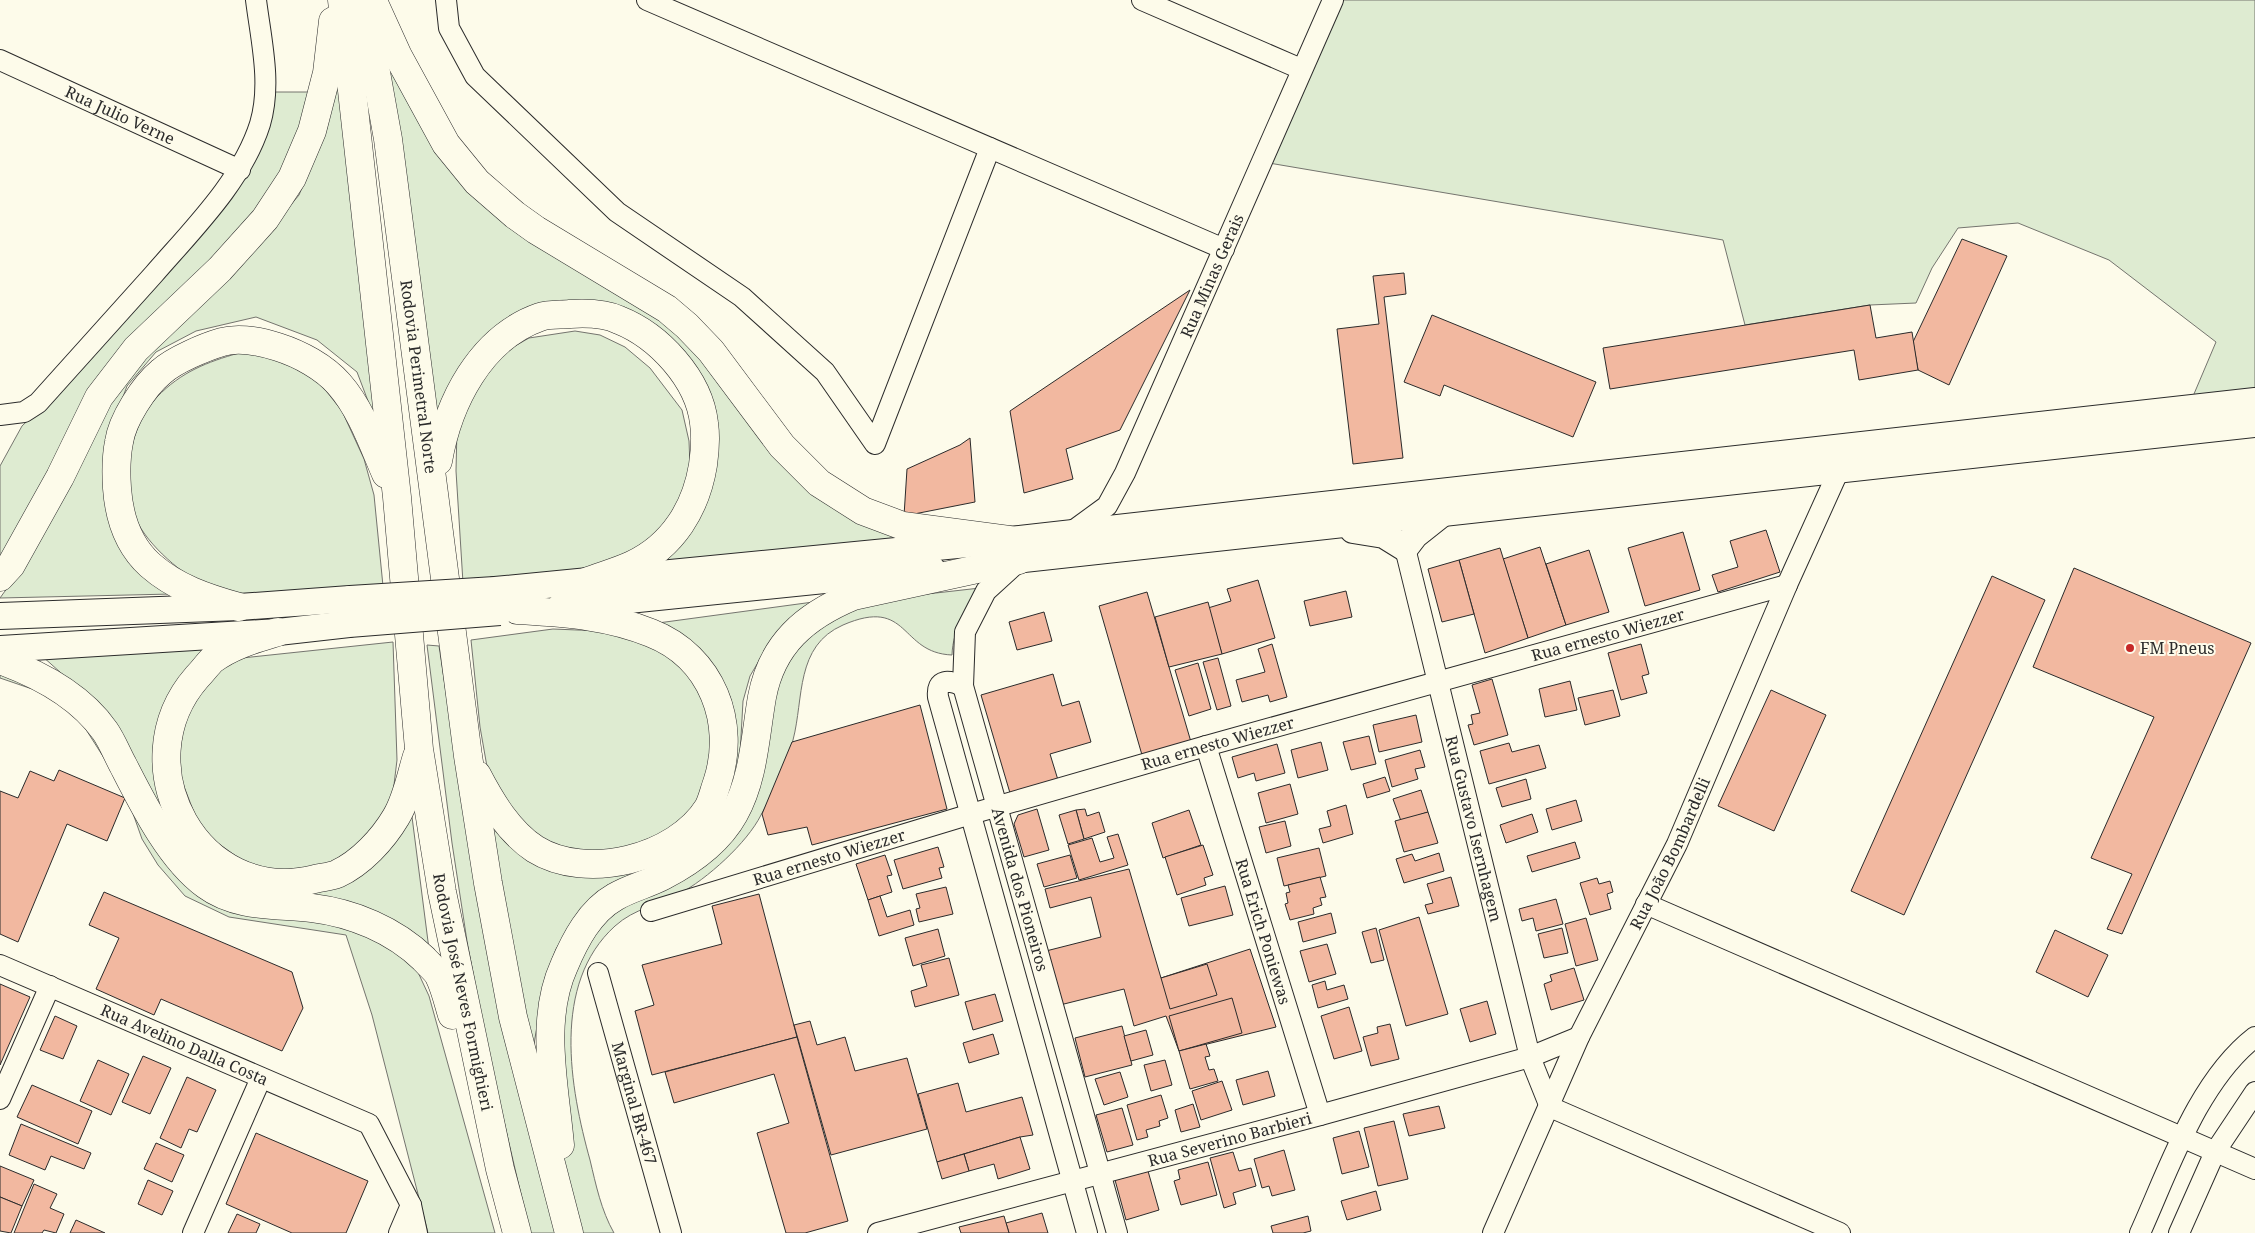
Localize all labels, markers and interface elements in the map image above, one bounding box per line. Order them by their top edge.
street label: Rua Julio Verne [62,80,178,150]
street label: Rua Minas Gerais [1175,210,1249,341]
street label: Rodovia Perimetral Norte [395,279,442,475]
street label: Rua ernesto Wiezzer [1529,603,1687,666]
place label: FM Pneus [2140,637,2215,659]
marker: FM Pneus [2124,642,2136,654]
street label: Rua ernesto Wiezzer [1139,711,1297,775]
street label: Rua Gustavo Isernhagem [1440,733,1507,924]
street label: Rua João Bombardelli [1624,774,1715,933]
street label: Avenida dos Pioneiros [987,805,1054,974]
street label: Rua ernesto Wiezzer [750,823,908,890]
street label: Rua Erich Poniewas [1230,856,1296,1007]
street label: Rodovia José Neves Formighieri [428,872,499,1113]
street label: Rua Avelino Dalla Costa [97,999,272,1090]
street label: Marginal BR-467 [607,1039,662,1167]
street label: Rua Severino Barbieri [1145,1107,1314,1171]

